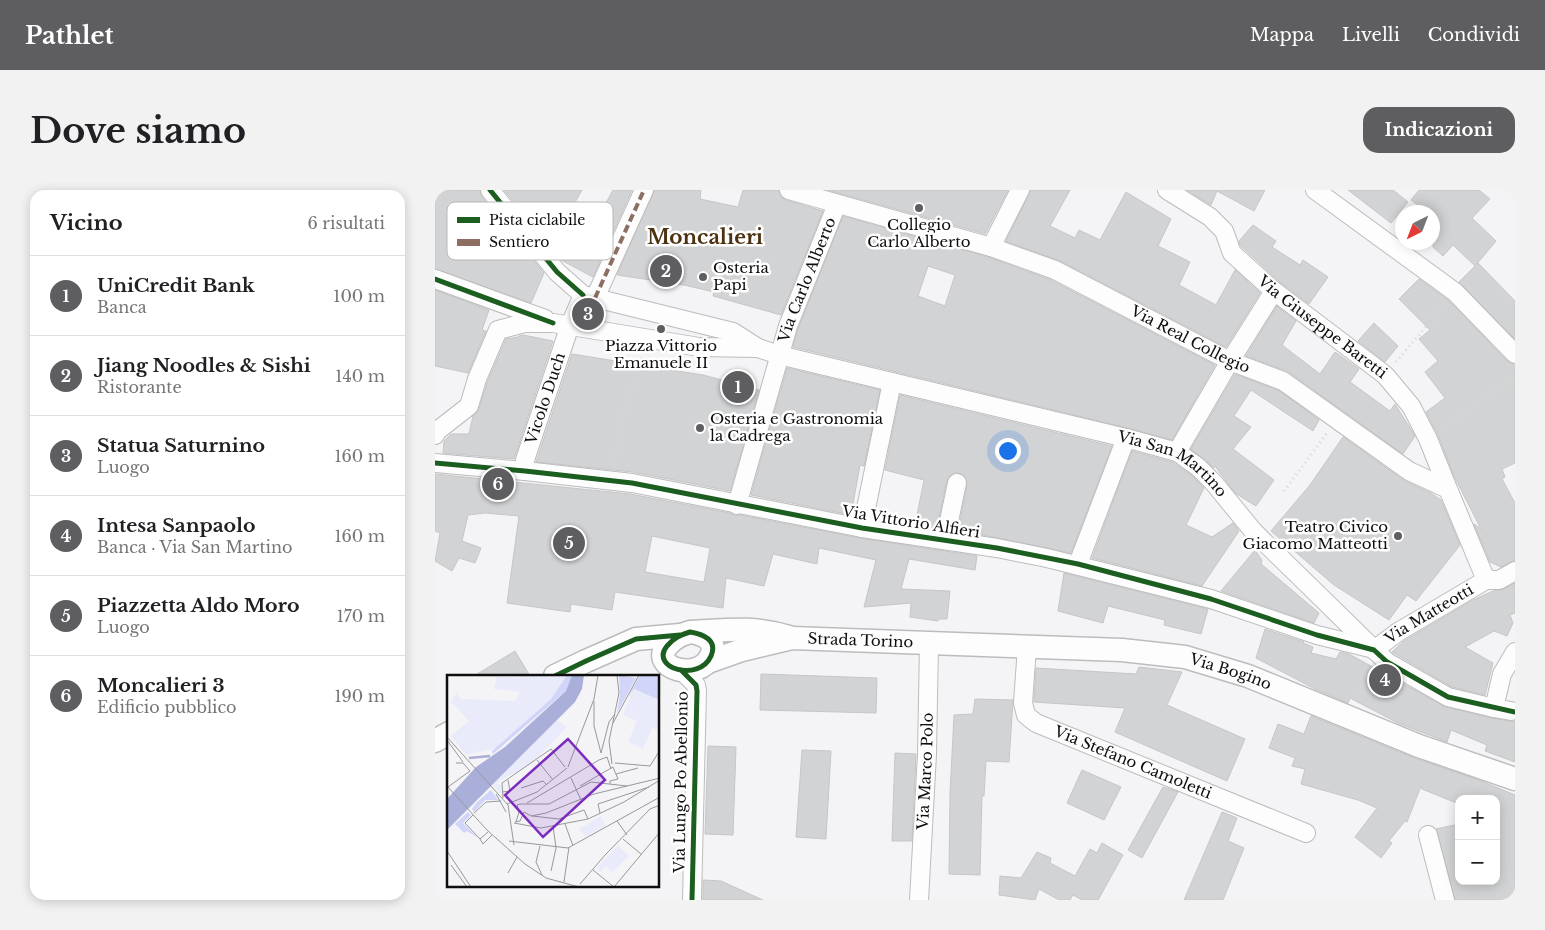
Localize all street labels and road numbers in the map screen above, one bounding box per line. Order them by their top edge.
street label: Via Carlo Alberto [774,214,840,345]
street label: Via Giuseppe Baretti [1253,270,1391,382]
street label: Via Real Collegio [1127,301,1253,377]
street label: Vicolo Duch [521,350,569,447]
street label: Via San Martino [1115,426,1231,501]
street label: Via Vittorio Alfieri [840,501,981,542]
street label: Via Matteotti [1380,580,1477,648]
street label: Strada Torino [807,629,914,651]
street label: Via Bogino [1187,649,1275,694]
street label: Via Lungo Po Abellonio [669,691,692,874]
street label: Via Marco Polo [913,712,937,831]
street label: Via Stefano Camoletti [1051,721,1215,803]

